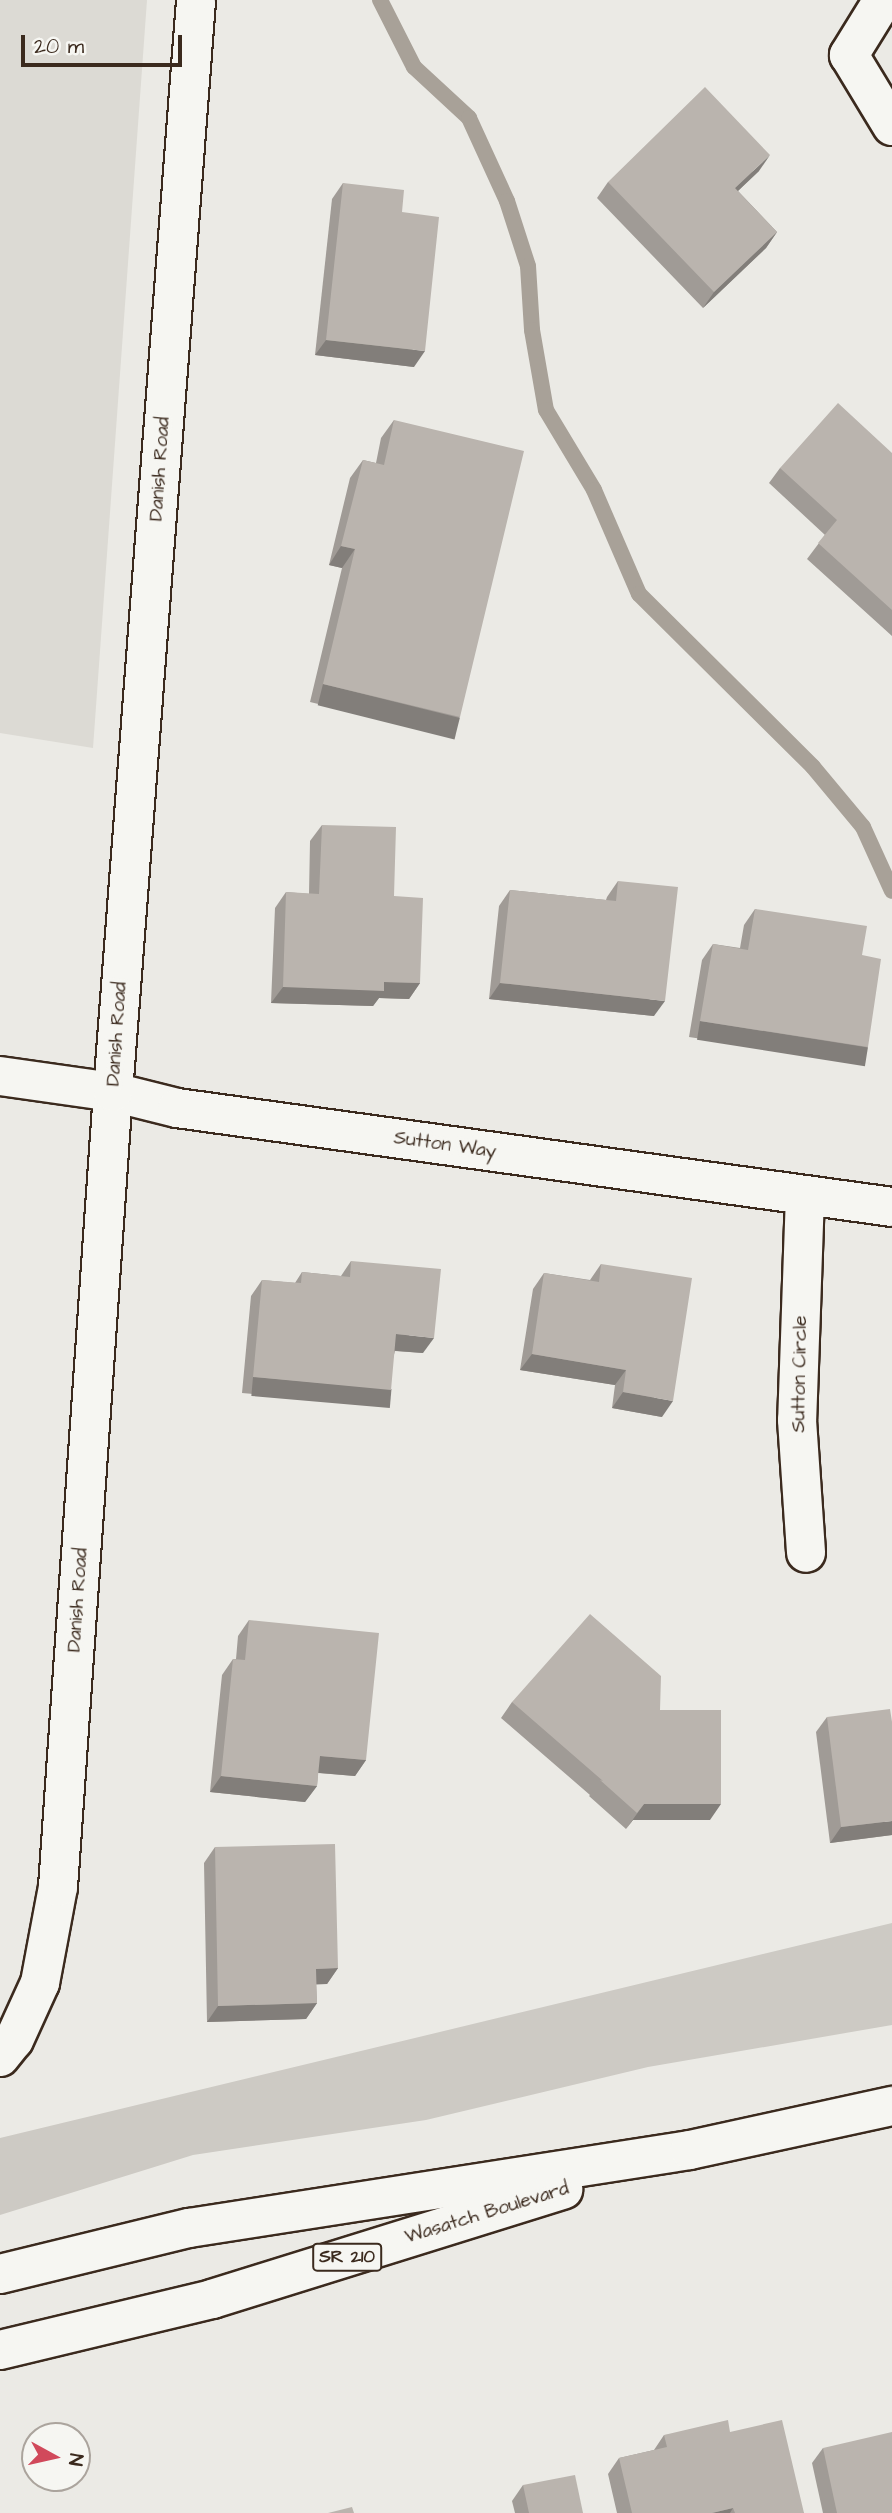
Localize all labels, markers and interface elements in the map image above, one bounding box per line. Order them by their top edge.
scale bar [24,21,186,65]
text: 20 m [34,32,84,61]
street label: Danish Road [145,416,175,522]
street label: Danish Road [102,981,132,1087]
street label: Sutton Way [392,1127,498,1163]
street label: Sutton Circle [788,1315,812,1433]
street label: Danish Road [63,1547,93,1653]
street label: Wasatch Boulevard [402,2177,572,2249]
road number: SR 210 [312,2242,382,2272]
north arrow [21,2422,91,2492]
text: N [61,2452,90,2467]

